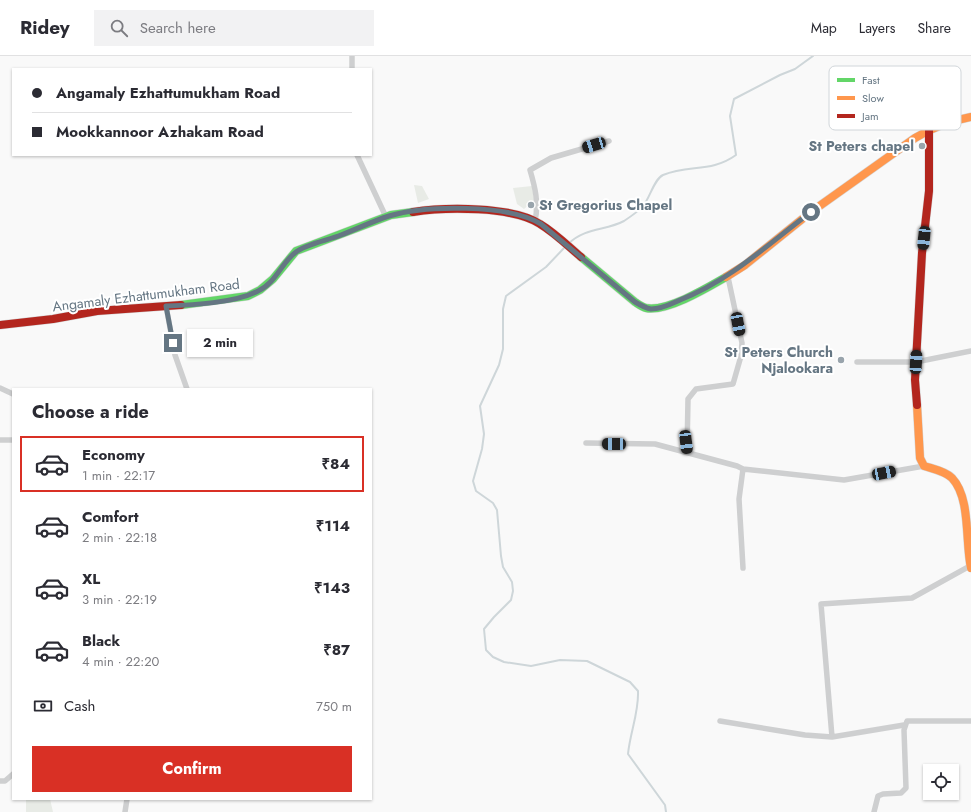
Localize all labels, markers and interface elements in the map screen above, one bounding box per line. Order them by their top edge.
search box [94,10,374,46]
text: Ridey [20,14,70,41]
icon: search [108,17,130,39]
text: Search here [140,17,216,39]
text: Map [811,18,837,38]
text: Layers [859,18,895,38]
text: Share [917,18,951,38]
legend [829,66,961,130]
text: Fast [862,72,880,88]
text: Angamaly Ezhattumukham Road [56,82,280,104]
text: Slow [862,90,884,106]
text: Jam [860,108,879,124]
text: Mookkannoor Azhakam Road [56,121,264,143]
car [581,136,607,154]
place label: St Peters chapel [809,136,914,156]
marker: St Peters chapel [917,141,927,151]
place label: St Gregorius Chapel [539,195,672,215]
marker: St Gregorius Chapel [526,200,536,210]
route start [802,203,820,221]
car [917,225,931,251]
street label: Angamaly Ezhattumukham Road [51,274,241,316]
car [730,311,746,337]
callout: 2 min [187,329,253,357]
text: 2 min [203,333,237,352]
route end [164,334,182,352]
place label: St Peters Church Njalookara [724,342,833,378]
car [909,350,923,374]
marker: St Peters Church Njalookara [836,355,846,365]
text: Choose a ride [32,399,149,425]
car [679,429,693,455]
car [602,438,626,450]
text: Economy [82,444,145,466]
icon: car [34,446,70,482]
text: ₹84 [322,453,350,475]
car [871,465,897,481]
text: 1 min · 22:17 [82,466,155,485]
text: Comfort [82,506,139,528]
icon: car [34,508,70,544]
text: ₹114 [316,515,350,537]
text: 2 min · 22:18 [82,528,157,547]
text: XL [82,568,100,590]
icon: car [34,570,70,606]
text: ₹143 [314,577,350,599]
text: 3 min · 22:19 [82,590,157,609]
text: Black [82,630,120,652]
icon: car [34,632,70,668]
text: ₹87 [323,639,350,661]
text: 4 min · 22:20 [82,652,159,671]
icon: cash [32,695,54,717]
text: Cash [64,695,95,717]
text: 750 m [316,697,352,716]
button: Confirm [32,746,352,792]
map controls [923,764,959,800]
button: locate [923,764,959,800]

